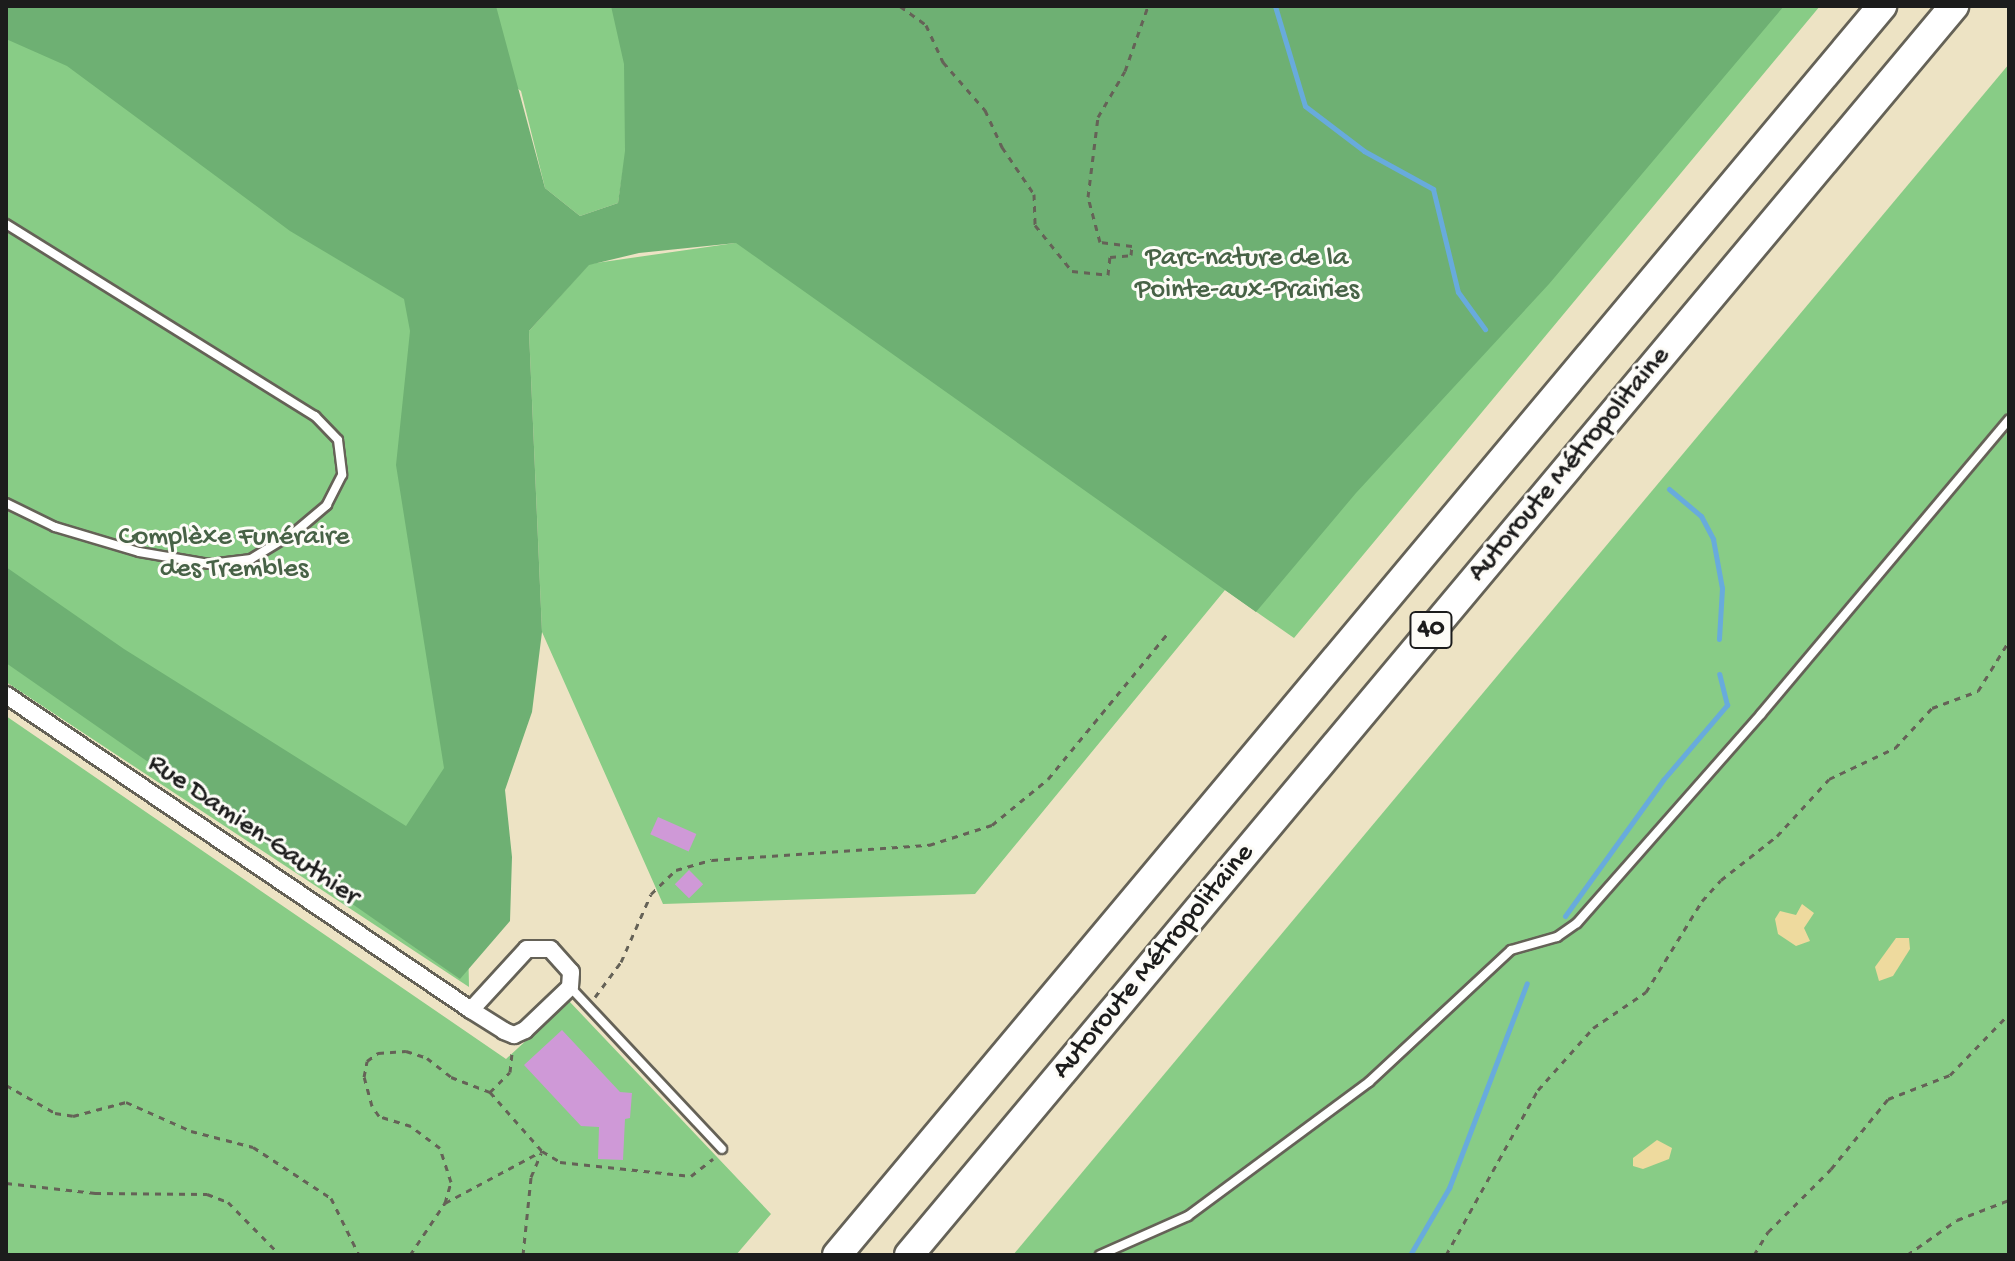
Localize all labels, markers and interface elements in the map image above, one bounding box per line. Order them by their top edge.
park label: Parc-nature de la Pointe-aux-Prairies [1135,242,1359,308]
street label: Autoroute Métropolitaine [1462,341,1678,589]
park label: Complèxe Funéraire des Trembles [119,521,349,587]
road number: 40 [1409,608,1453,652]
street label: Rue Damien-Gauthier [141,748,365,914]
street label: Autoroute Métropolitaine [1046,838,1262,1086]

